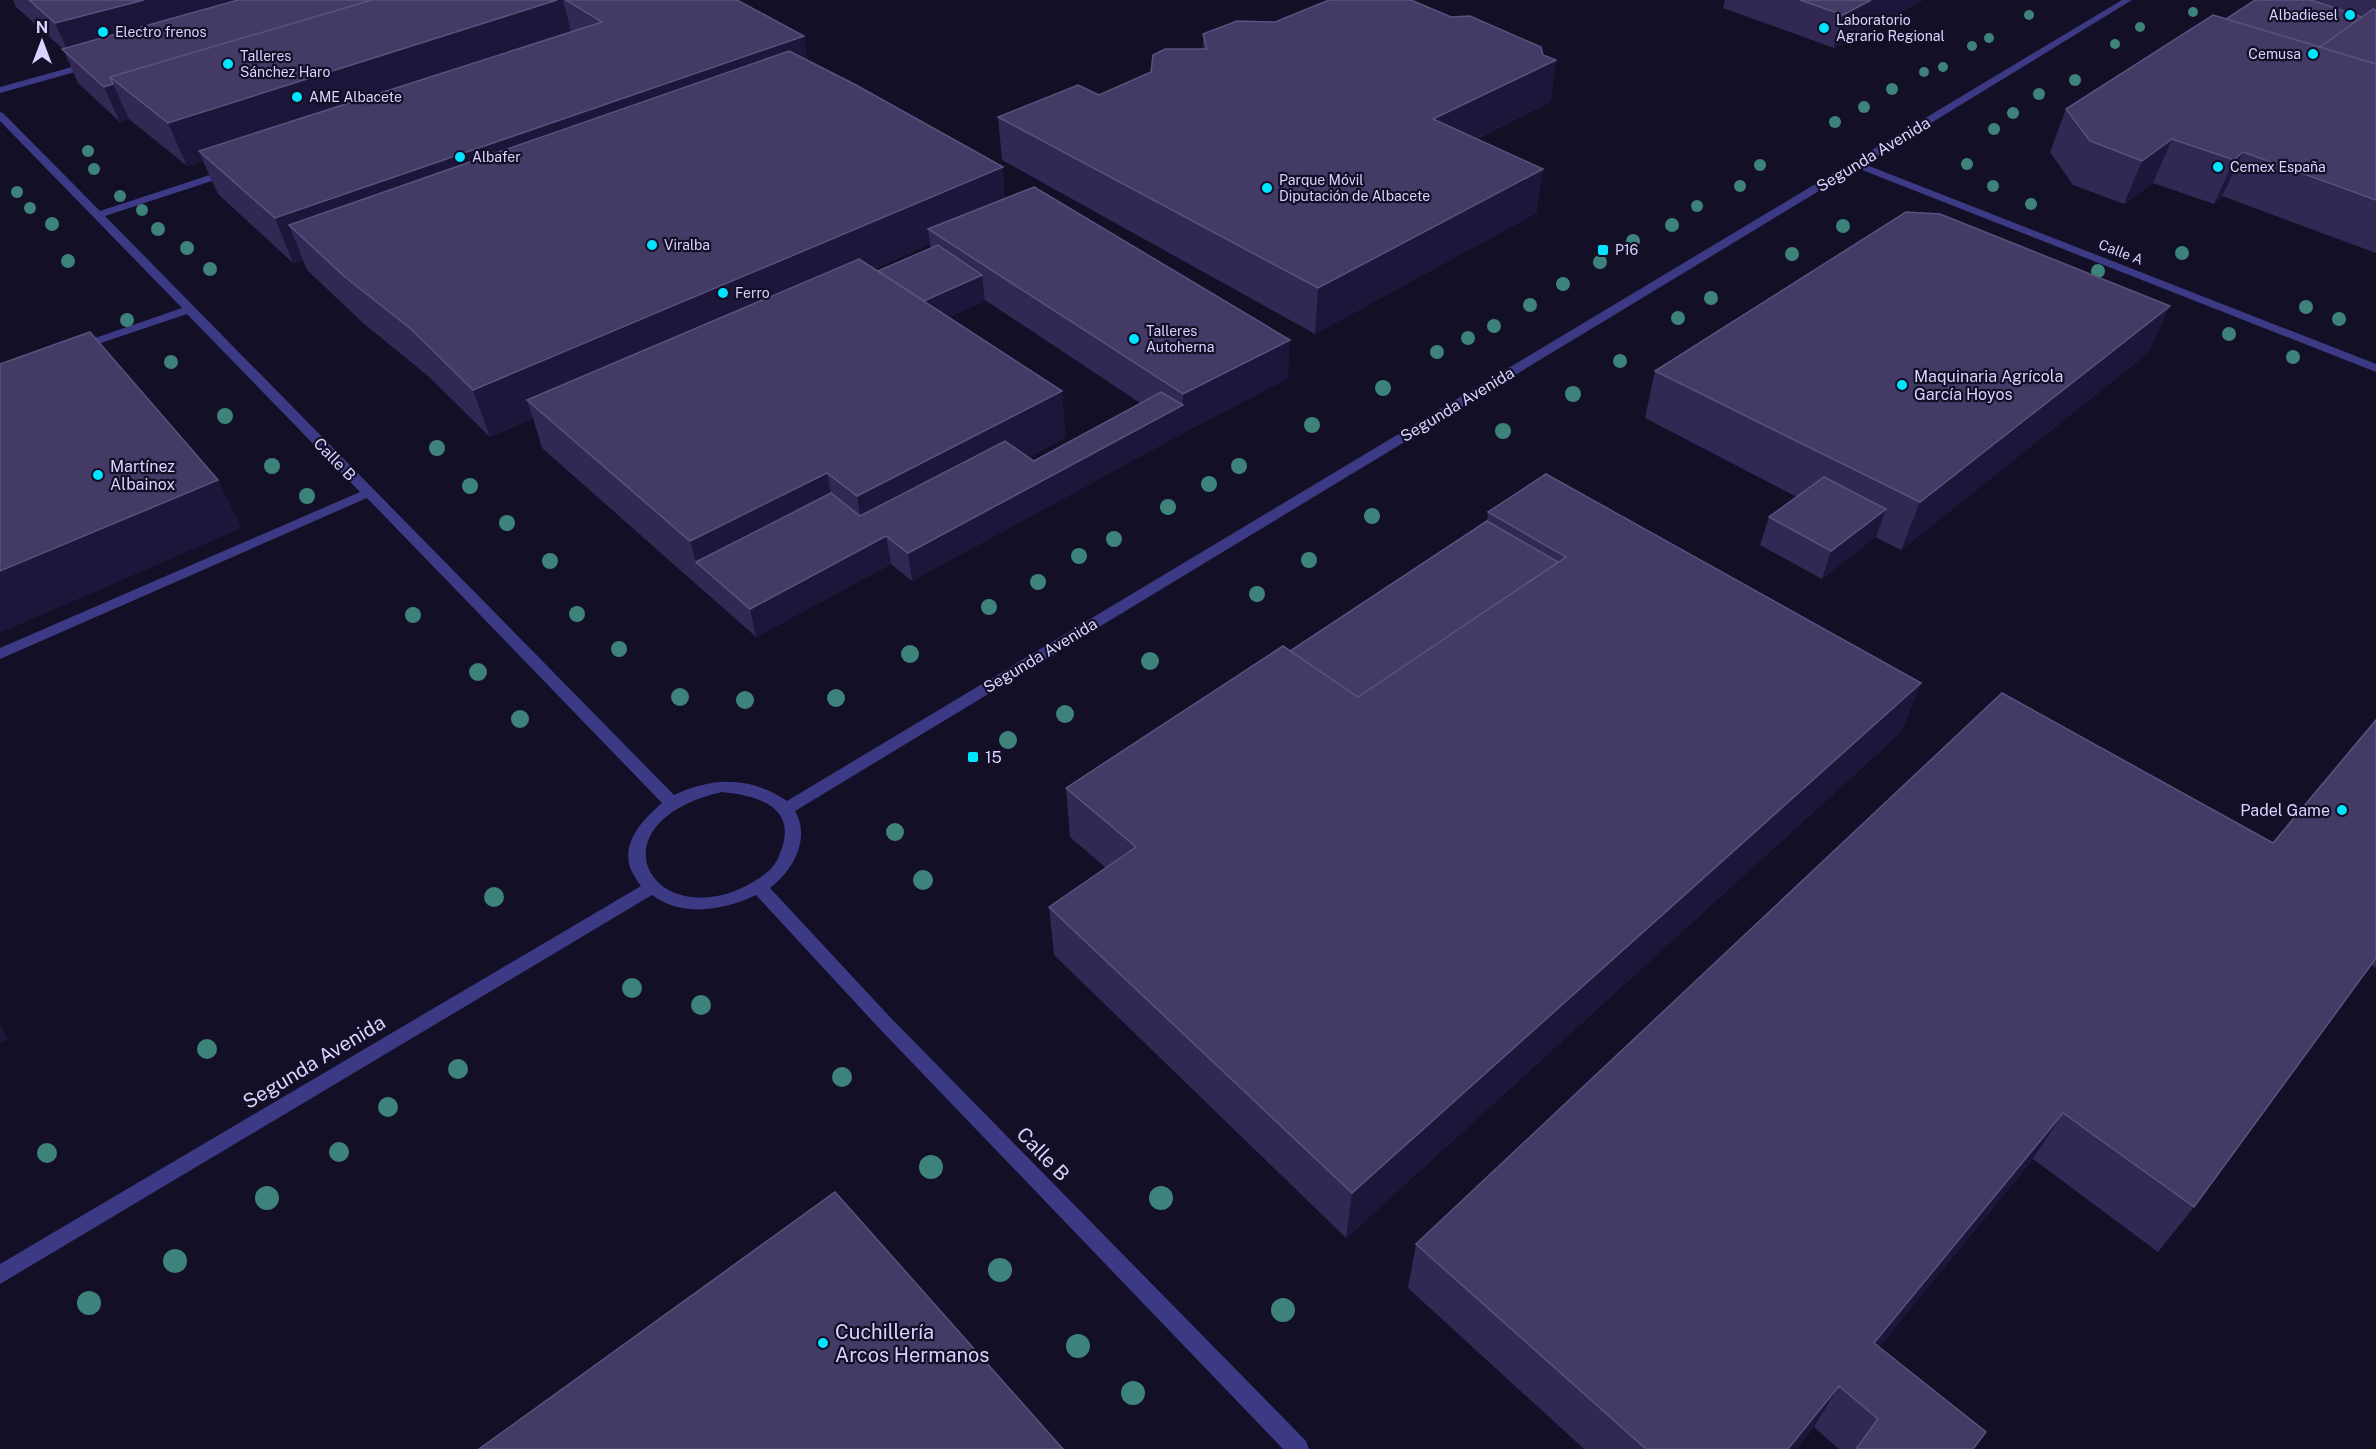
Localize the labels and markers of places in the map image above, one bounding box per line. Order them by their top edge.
place label: Albadiesel [2269,7,2338,23]
marker: Albadiesel [2343,8,2357,22]
place label: Laboratorio Agrario Regional [1836,12,1945,44]
marker: Laboratorio Agrario Regional [1817,21,1831,35]
place label: Electro frenos [115,24,207,40]
marker: Electro frenos [96,25,110,39]
place label: Cemusa [2248,46,2301,62]
marker: Cemusa [2306,47,2320,61]
place label: Talleres Sánchez Haro [240,48,330,80]
marker: Talleres Sánchez Haro [221,57,235,71]
place label: AME Albacete [309,89,402,105]
marker: AME Albacete [290,90,304,104]
place label: Albafer [472,149,521,165]
marker: Albafer [453,150,467,164]
place label: Cemex España [2230,159,2326,175]
marker: Cemex España [2211,160,2225,174]
place label: Parque Móvil Diputación de Albacete [1279,172,1430,204]
marker: Parque Móvil Diputación de Albacete [1260,181,1274,195]
place label: Viralba [664,237,710,253]
marker: Viralba [645,238,659,252]
place label: P16 [1615,242,1639,258]
marker: P16 [1596,243,1610,257]
place label: Ferro [735,285,770,301]
marker: Ferro [716,286,730,300]
place label: Talleres Autoherna [1146,323,1214,355]
marker: Talleres Autoherna [1127,332,1141,346]
place label: Maquinaria Agrícola García Hoyos [1914,367,2063,404]
marker: Maquinaria Agrícola García Hoyos [1895,378,1909,392]
place label: Martínez Albainox [110,457,175,494]
marker: Martínez Albainox [91,468,105,482]
place label: 15 [985,748,1002,767]
marker: 15 [966,750,980,764]
place label: Padel Game [2240,801,2330,820]
marker: Padel Game [2335,803,2349,817]
place label: Cuchillería Arcos Hermanos [835,1320,989,1367]
marker: Cuchillería Arcos Hermanos [816,1336,830,1350]

